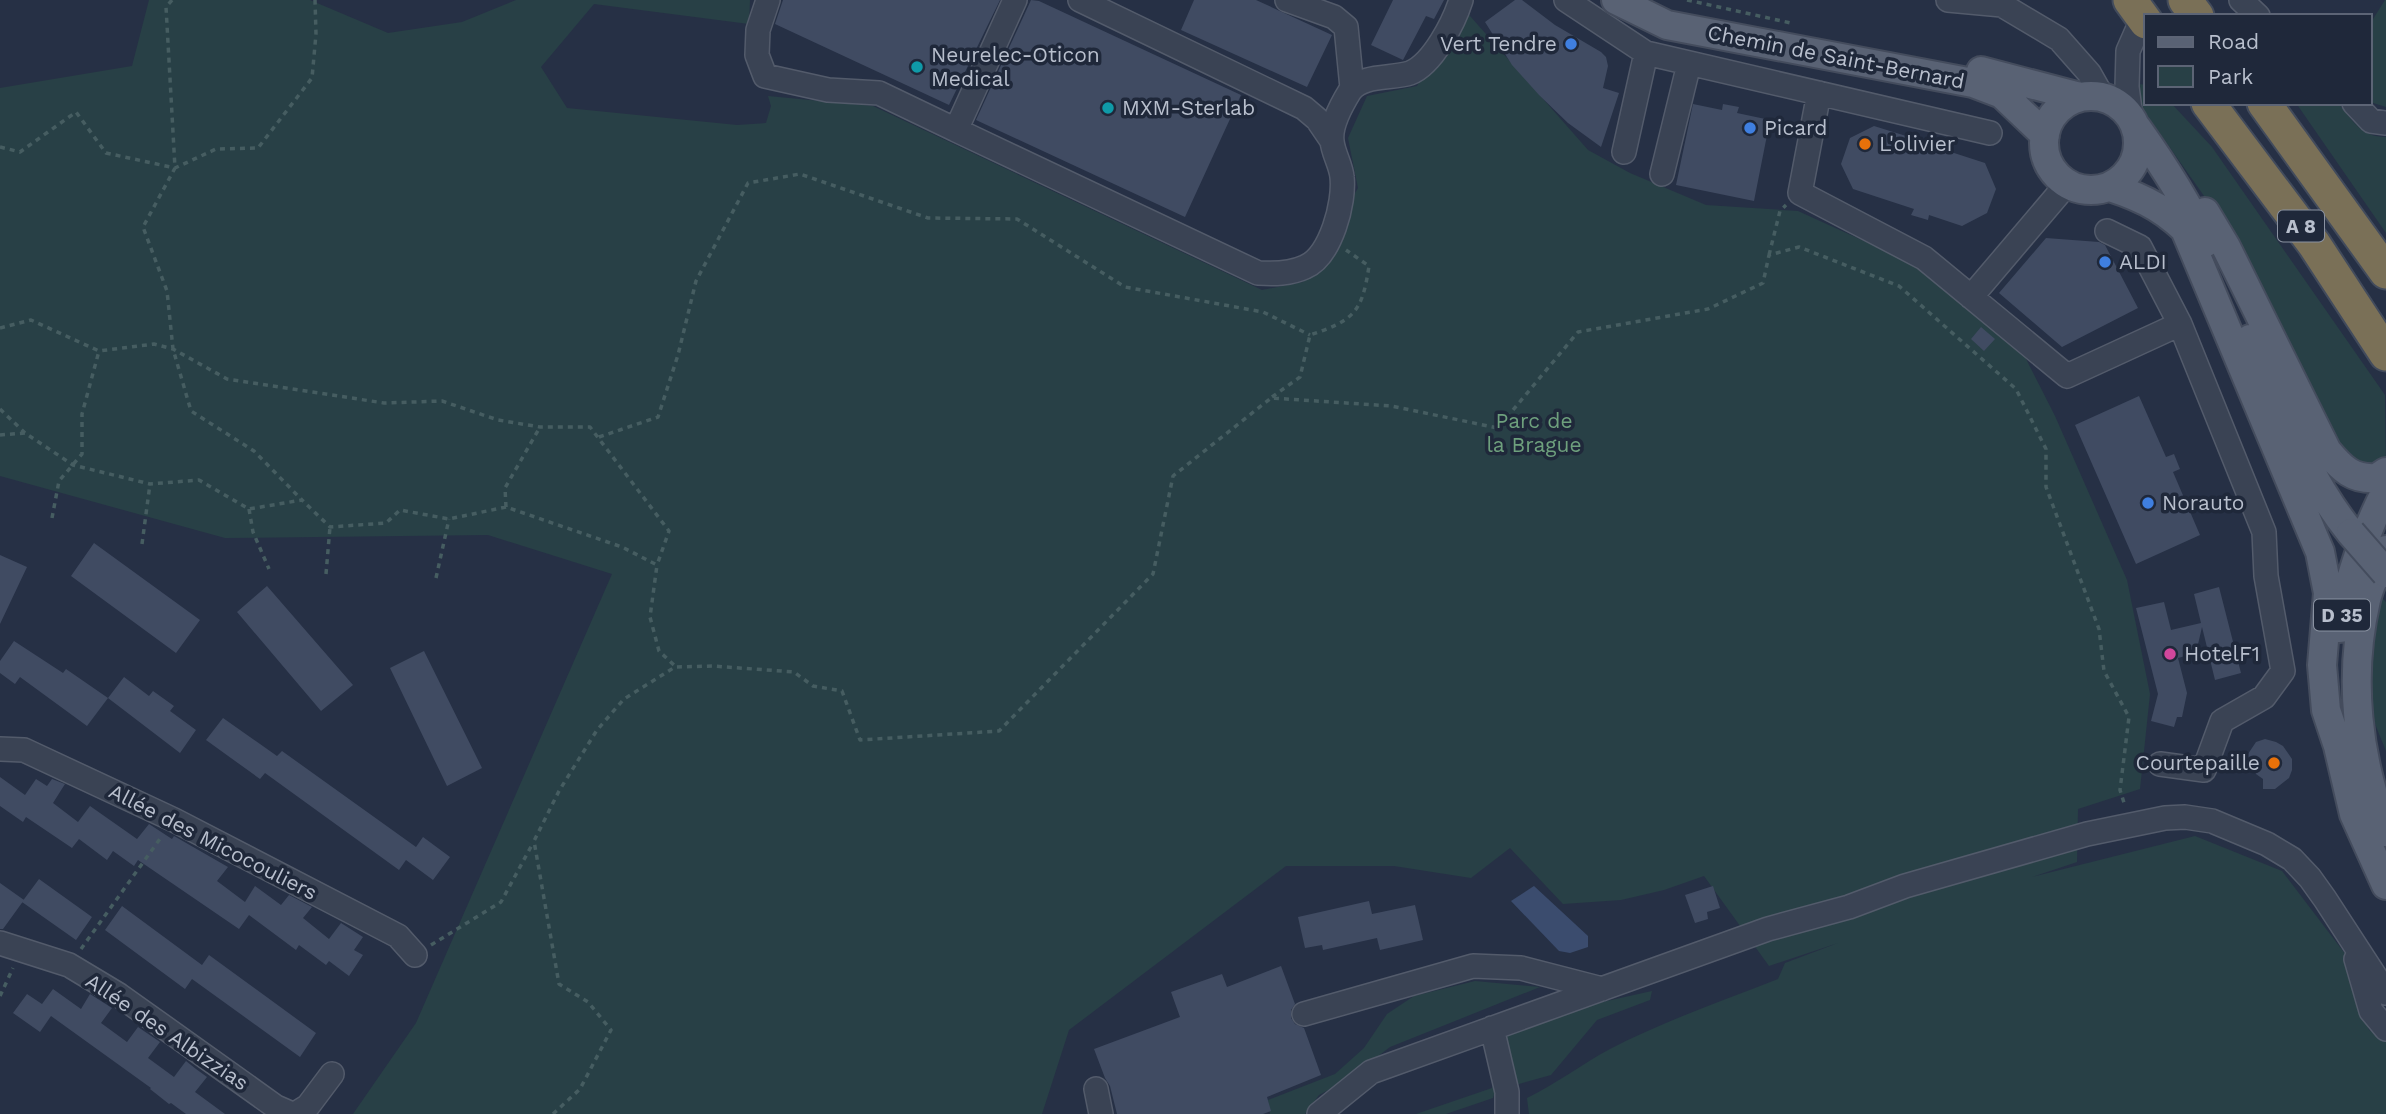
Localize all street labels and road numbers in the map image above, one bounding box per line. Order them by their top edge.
street label: Chemin de Saint-Bernard [1705,19,1967,94]
road number: A 8 [2278,210,2324,242]
road number: D 35 [2314,600,2370,630]
street label: Allée des Micocouliers [105,778,321,905]
street label: Allée des Albizzias [81,968,253,1095]

